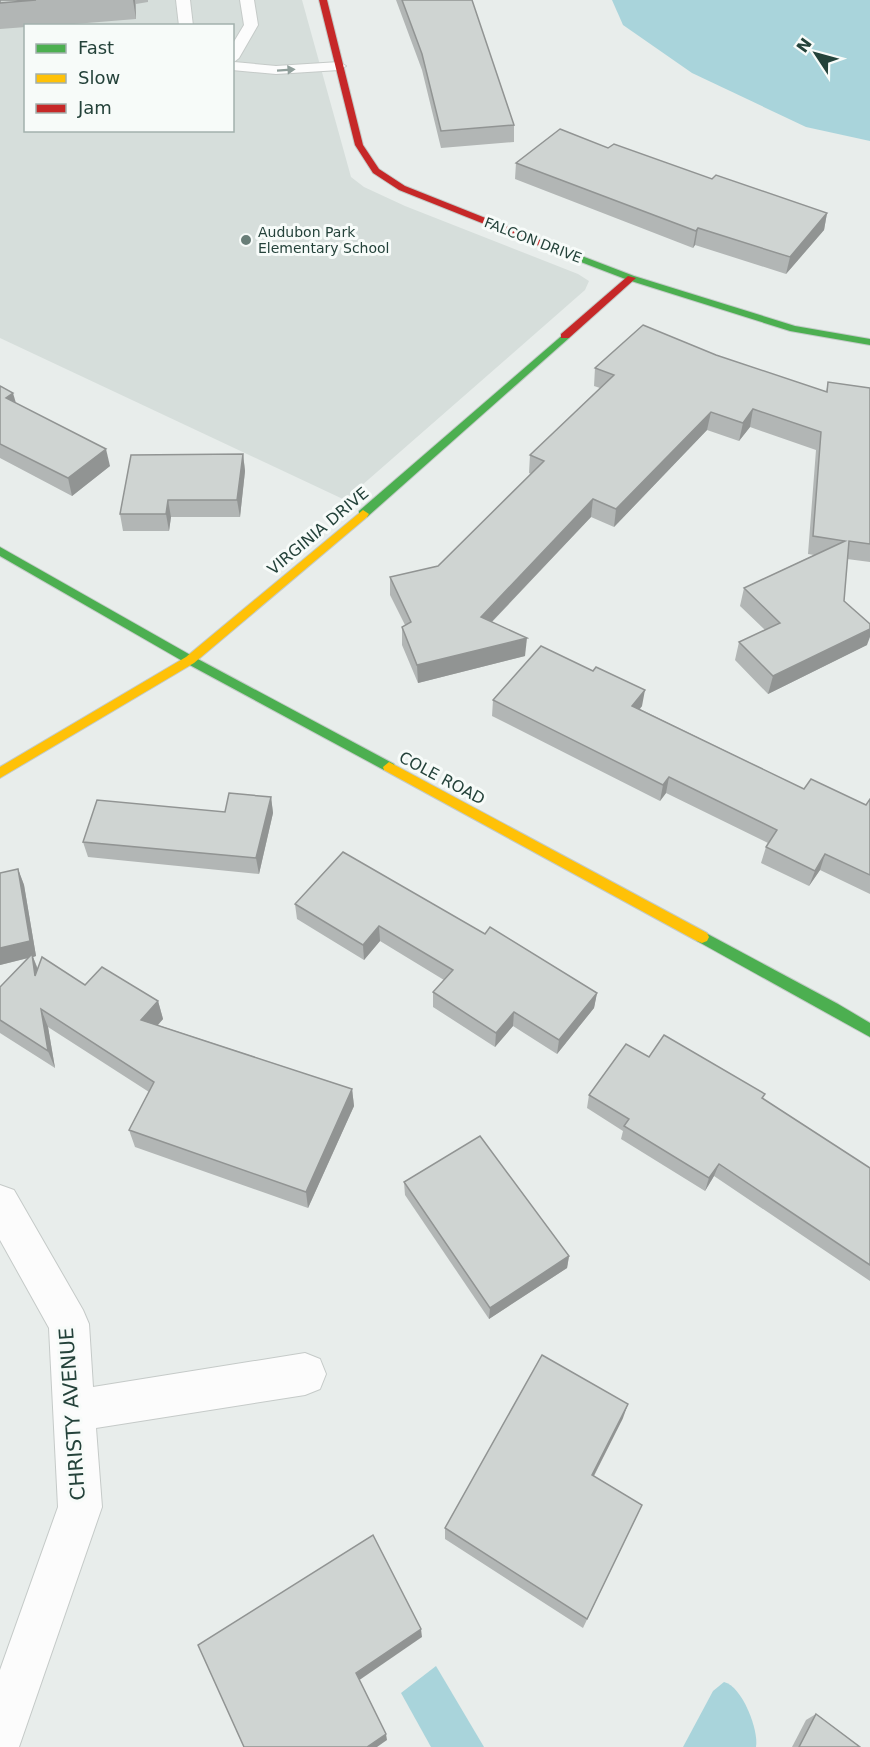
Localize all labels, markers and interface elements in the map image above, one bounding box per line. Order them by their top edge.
legend [24,24,234,132]
north arrow [786,24,846,84]
text: N [793,34,816,56]
text: Fast [78,37,114,58]
one-way arrow [276,65,295,74]
text: Slow [78,67,120,88]
text: Jam [77,97,112,118]
street label: FALCON DRIVE [482,214,584,266]
place label: Audubon Park Elementary School [258,224,390,256]
marker: Audubon Park Elementary School [239,233,253,247]
street label: VIRGINIA DRIVE [264,483,372,579]
street label: COLE ROAD [396,747,488,809]
street label: CHRISTY AVENUE [54,1327,90,1501]

